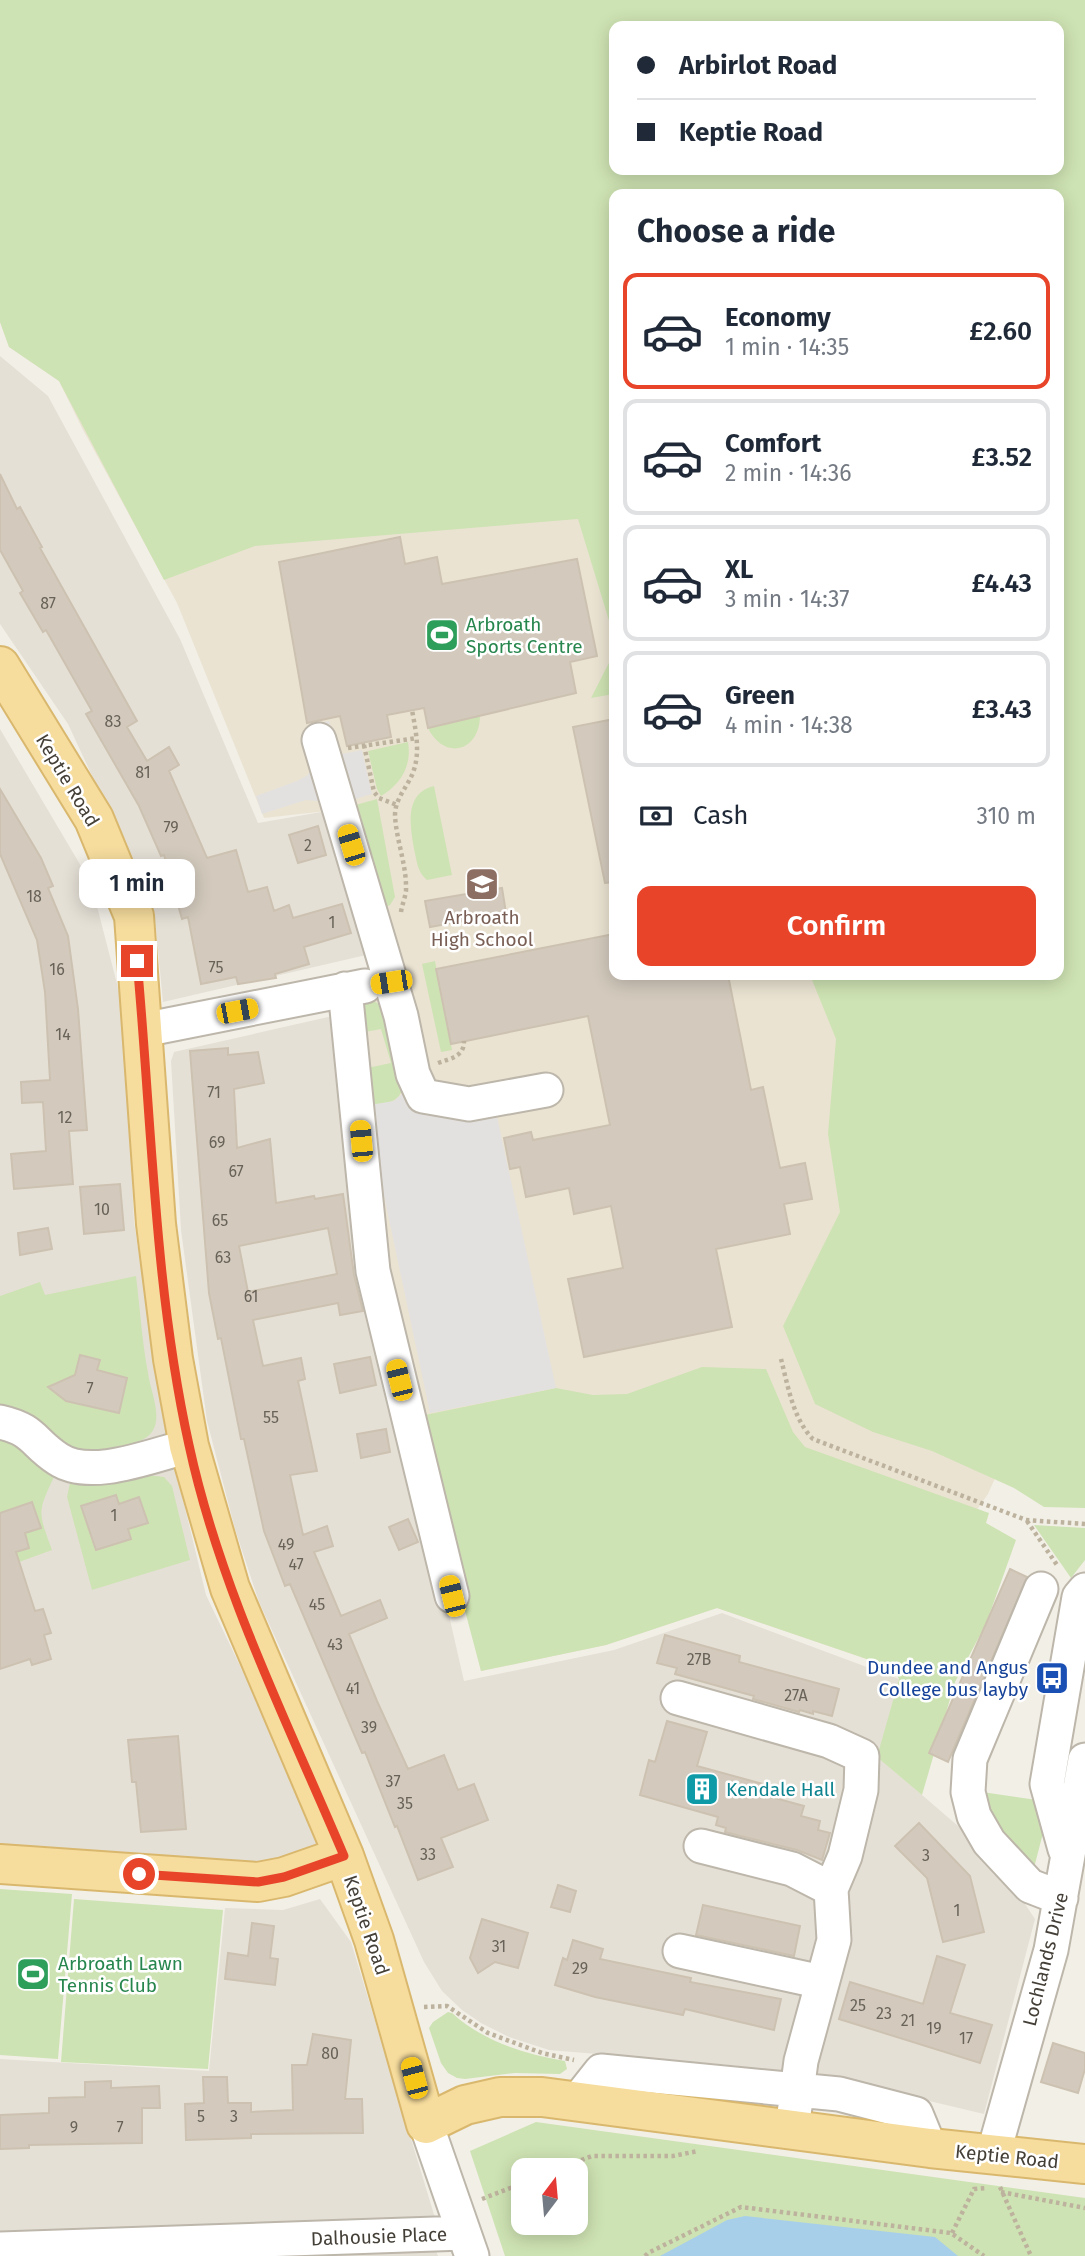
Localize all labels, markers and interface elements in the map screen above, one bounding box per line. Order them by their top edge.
text: Arbirlot Road [679,50,837,81]
text: Keptie Road [679,117,823,148]
text: Choose a ride [637,212,835,250]
icon: car [641,300,704,363]
text: Economy [725,302,831,333]
text: £2.60 [969,316,1032,347]
text: 1 min · 14:35 [725,333,849,361]
icon: car [641,426,704,489]
text: Comfort [725,428,821,459]
text: £3.52 [972,442,1032,473]
text: 2 min · 14:36 [725,459,852,487]
icon: car [641,552,704,615]
text: XL [725,554,753,585]
text: £4.43 [971,568,1032,599]
text: 3 min · 14:37 [725,585,849,613]
house number: 87 [40,594,56,613]
place label: Arbroath Sports Centre [466,613,583,658]
sports icon: Arbroath Sports Centre [423,616,461,654]
icon: car [641,678,704,741]
text: Green [725,680,795,711]
text: £3.43 [972,694,1032,725]
text: 4 min · 14:38 [725,711,853,739]
house number: 83 [105,712,121,731]
street label: Keptie Road [31,730,104,831]
house number: 81 [135,763,151,782]
icon: cash [637,797,675,835]
text: Cash [693,800,749,831]
text: 310 m [976,802,1036,830]
house number: 79 [163,818,179,837]
car [335,822,368,868]
house number: 2 [304,836,312,855]
callout: 1 min [79,860,195,908]
school or university icon: Arbroath High School [463,865,501,903]
text: 1 min [109,869,165,897]
button: Confirm [637,886,1036,966]
house number: 18 [26,887,42,906]
place label: Arbroath High School [431,906,534,951]
house number: 1 [329,913,335,932]
route end [121,945,153,977]
house number: 75 [209,958,223,977]
house number: 16 [49,960,65,979]
car [369,968,414,996]
car [215,997,260,1025]
house number: 14 [55,1025,71,1044]
house number: 71 [207,1083,221,1102]
house number: 12 [58,1108,72,1127]
car [349,1119,374,1163]
house number: 69 [209,1133,225,1152]
house number: 67 [228,1162,244,1181]
house number: 10 [94,1200,110,1219]
house number: 65 [212,1211,228,1230]
house number: 63 [215,1248,231,1267]
house number: 61 [244,1287,258,1306]
car [384,1357,415,1403]
house number: 7 [86,1379,94,1398]
house number: 55 [263,1408,279,1427]
house number: 1 [111,1506,117,1525]
house number: 49 [278,1535,294,1554]
house number: 47 [288,1555,304,1574]
car [437,1573,468,1619]
house number: 45 [309,1595,325,1614]
house number: 43 [327,1635,343,1654]
house number: 27B [687,1650,712,1669]
place label: Dundee and Angus College bus layby [867,1656,1029,1701]
bus stop icon: Dundee and Angus College bus layby [1033,1659,1071,1697]
house number: 41 [346,1679,360,1698]
house number: 27A [784,1686,809,1705]
house number: 39 [361,1718,377,1737]
building icon: Kendale Hall [683,1770,721,1808]
house number: 37 [385,1772,401,1791]
place label: Kendale Hall [726,1778,835,1801]
house number: 35 [397,1794,413,1813]
house number: 33 [420,1845,436,1864]
house number: 3 [922,1846,930,1865]
route start [123,1858,155,1890]
street label: Keptie Road [339,1872,394,1978]
street label: Lochlands Drive [1018,1890,1073,2028]
house number: 1 [954,1901,960,1920]
house number: 31 [492,1937,506,1956]
place label: Arbroath Lawn Tennis Club [58,1952,183,1997]
sports icon: Arbroath Lawn Tennis Club [14,1955,52,1993]
house number: 29 [572,1959,588,1978]
house number: 25 [850,1996,866,2015]
house number: 23 [876,2004,892,2023]
house number: 21 [901,2011,915,2030]
house number: 19 [926,2019,942,2038]
house number: 17 [959,2029,973,2048]
house number: 80 [321,2044,339,2063]
car [399,2055,430,2101]
house number: 5 [197,2107,205,2126]
house number: 3 [230,2107,238,2126]
house number: 9 [70,2118,78,2137]
house number: 7 [116,2118,124,2137]
street label: Keptie Road [954,2140,1060,2173]
north arrow [511,2158,588,2235]
map controls [511,2158,588,2235]
street label: Dalhousie Place [310,2223,448,2250]

